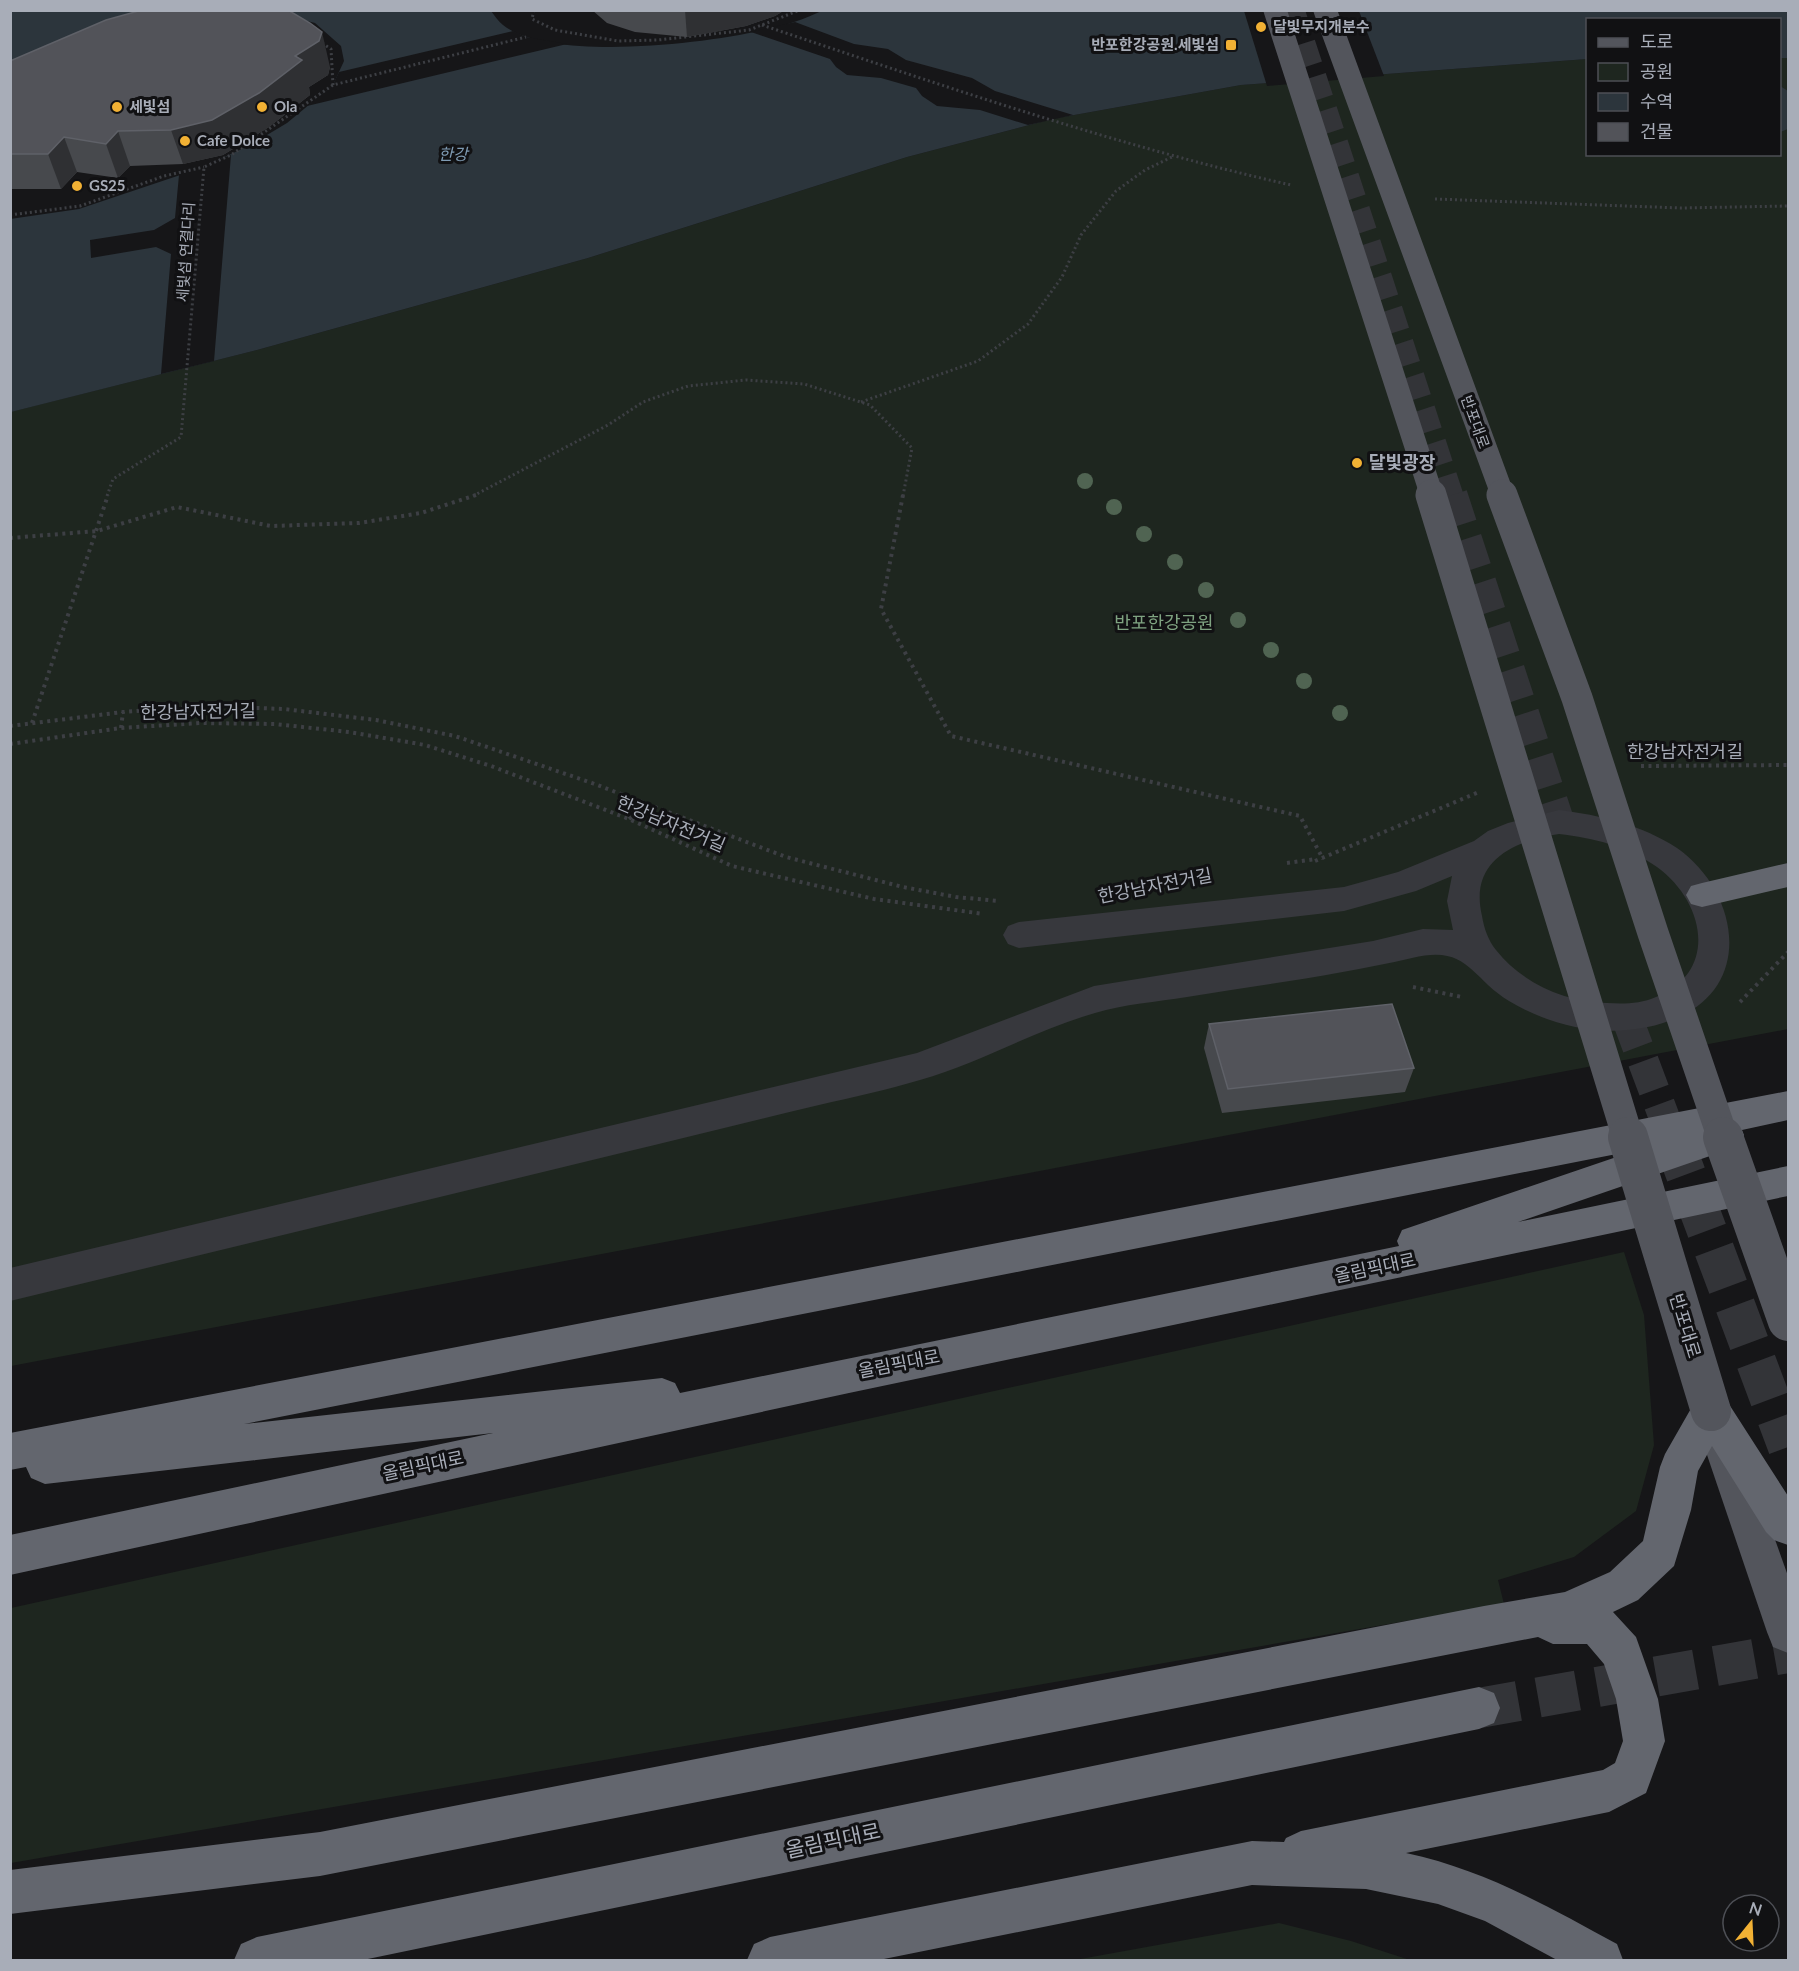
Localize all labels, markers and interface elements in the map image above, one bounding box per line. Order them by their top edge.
place label: 달빛무지개분수 [1273,17,1370,35]
legend [1586,18,1781,156]
marker: 달빛무지개분수 [1254,20,1268,34]
text: 도로 [1640,30,1673,52]
place label: 반포한강공원.세빛섬 [1091,35,1219,53]
marker: 반포한강공원.세빛섬 [1224,38,1238,52]
text: 공원 [1640,60,1673,82]
text: 수역 [1640,90,1673,112]
place label: 세빛섬 [129,97,170,115]
place label: Ola [274,97,297,115]
marker: 세빛섬 [110,100,124,114]
marker: Ola [255,100,269,114]
text: 건물 [1640,120,1673,142]
place label: Cafe Dolce [197,131,270,149]
marker: Cafe Dolce [178,134,192,148]
water label: 한강 [438,144,470,163]
place label: GS25 [89,176,126,194]
marker: GS25 [70,179,84,193]
street label: 세빛섬 연결다리 [173,201,197,303]
street label: 반포대로 [1458,393,1494,451]
place label: 달빛광장 [1369,451,1436,473]
marker: 달빛광장 [1350,456,1364,470]
park label: 반포한강공원 [1114,611,1214,633]
street label: 한강남자전거길 [140,699,256,723]
street label: 한강남자전거길 [1627,740,1743,762]
street label: 한강남자전거길 [614,790,729,856]
street label: 한강남자전거길 [1096,863,1214,907]
street label: 올림픽대로 [1332,1248,1418,1286]
street label: 반포대로 [1666,1291,1706,1361]
street label: 올림픽대로 [856,1344,942,1382]
street label: 올림픽대로 [380,1446,466,1484]
street label: 올림픽대로 [783,1817,883,1862]
north arrow [1721,1893,1781,1953]
text: N [1747,1897,1765,1919]

